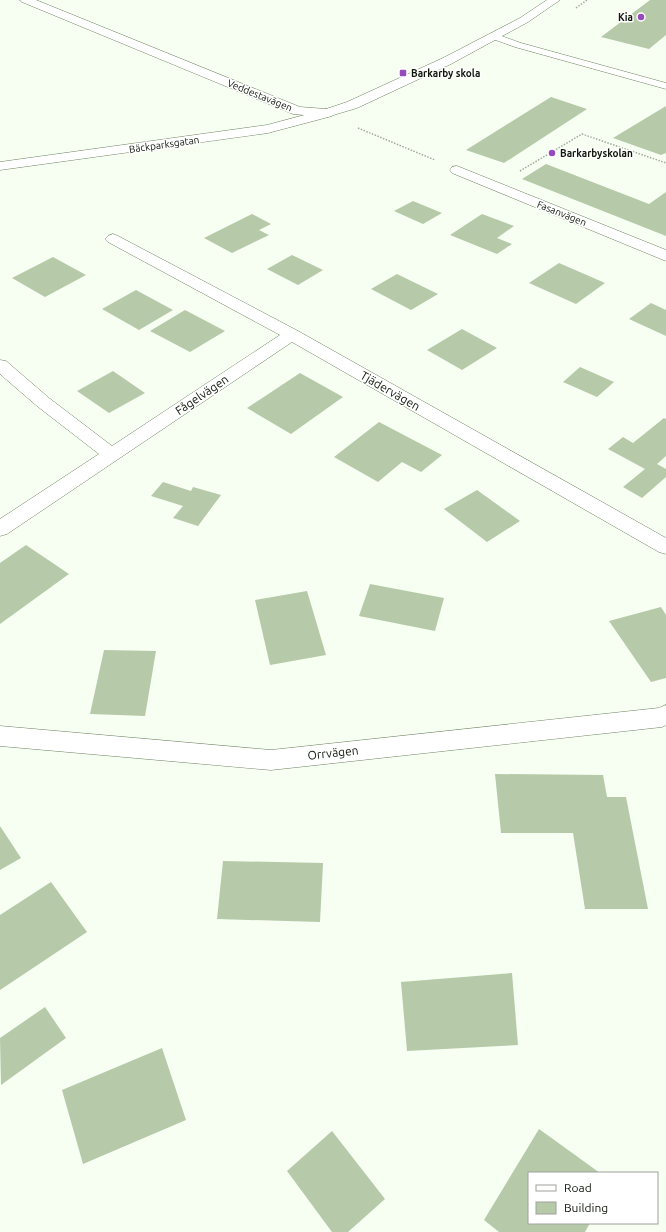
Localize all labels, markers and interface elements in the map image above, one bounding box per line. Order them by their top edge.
place label: Kia [618,12,633,23]
marker: Kia [636,12,646,22]
marker: Barkarby skola [398,68,408,78]
place label: Barkarby skola [411,68,480,79]
street label: Veddestavägen [226,77,294,114]
street label: Bäckparksgatan [128,134,200,155]
marker: Barkarbyskolan [547,148,557,158]
place label: Barkarbyskolan [560,148,633,159]
street label: Fasanvägen [536,199,588,228]
street label: Tjädervägen [358,368,422,413]
street label: Fågelvägen [173,372,231,417]
street label: Orrvägen [307,743,359,762]
legend [528,1172,658,1224]
text: Road [564,1181,592,1194]
text: Building [564,1201,608,1214]

